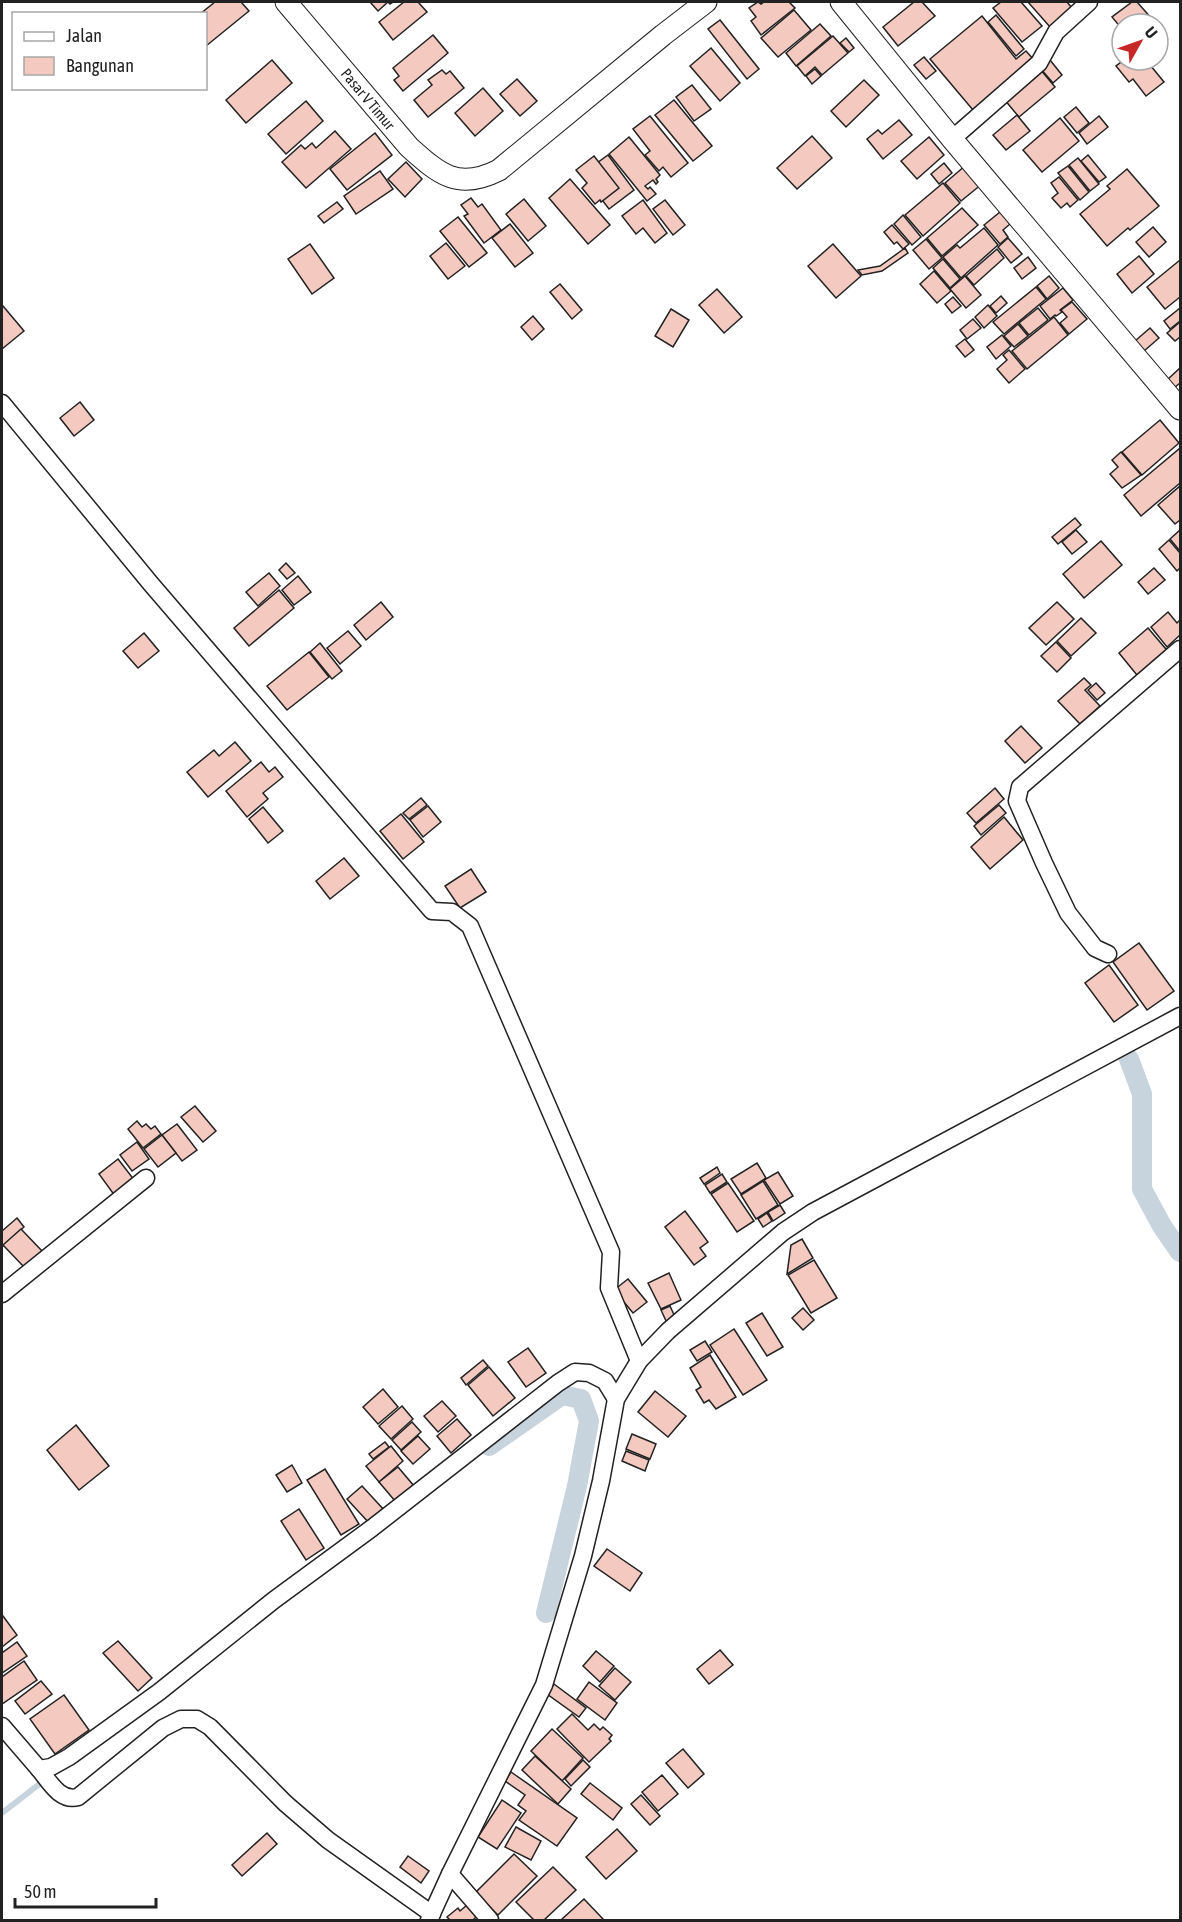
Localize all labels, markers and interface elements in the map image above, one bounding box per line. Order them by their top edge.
legend [12,12,207,90]
north arrow [1110,12,1170,72]
text: U [1142,23,1161,42]
text: Jalan [66,25,102,46]
text: Bangunan [66,55,134,76]
street label: Pasar V Timur [338,65,399,133]
scale bar [15,1871,156,1909]
text: 50 m [24,1881,56,1902]

